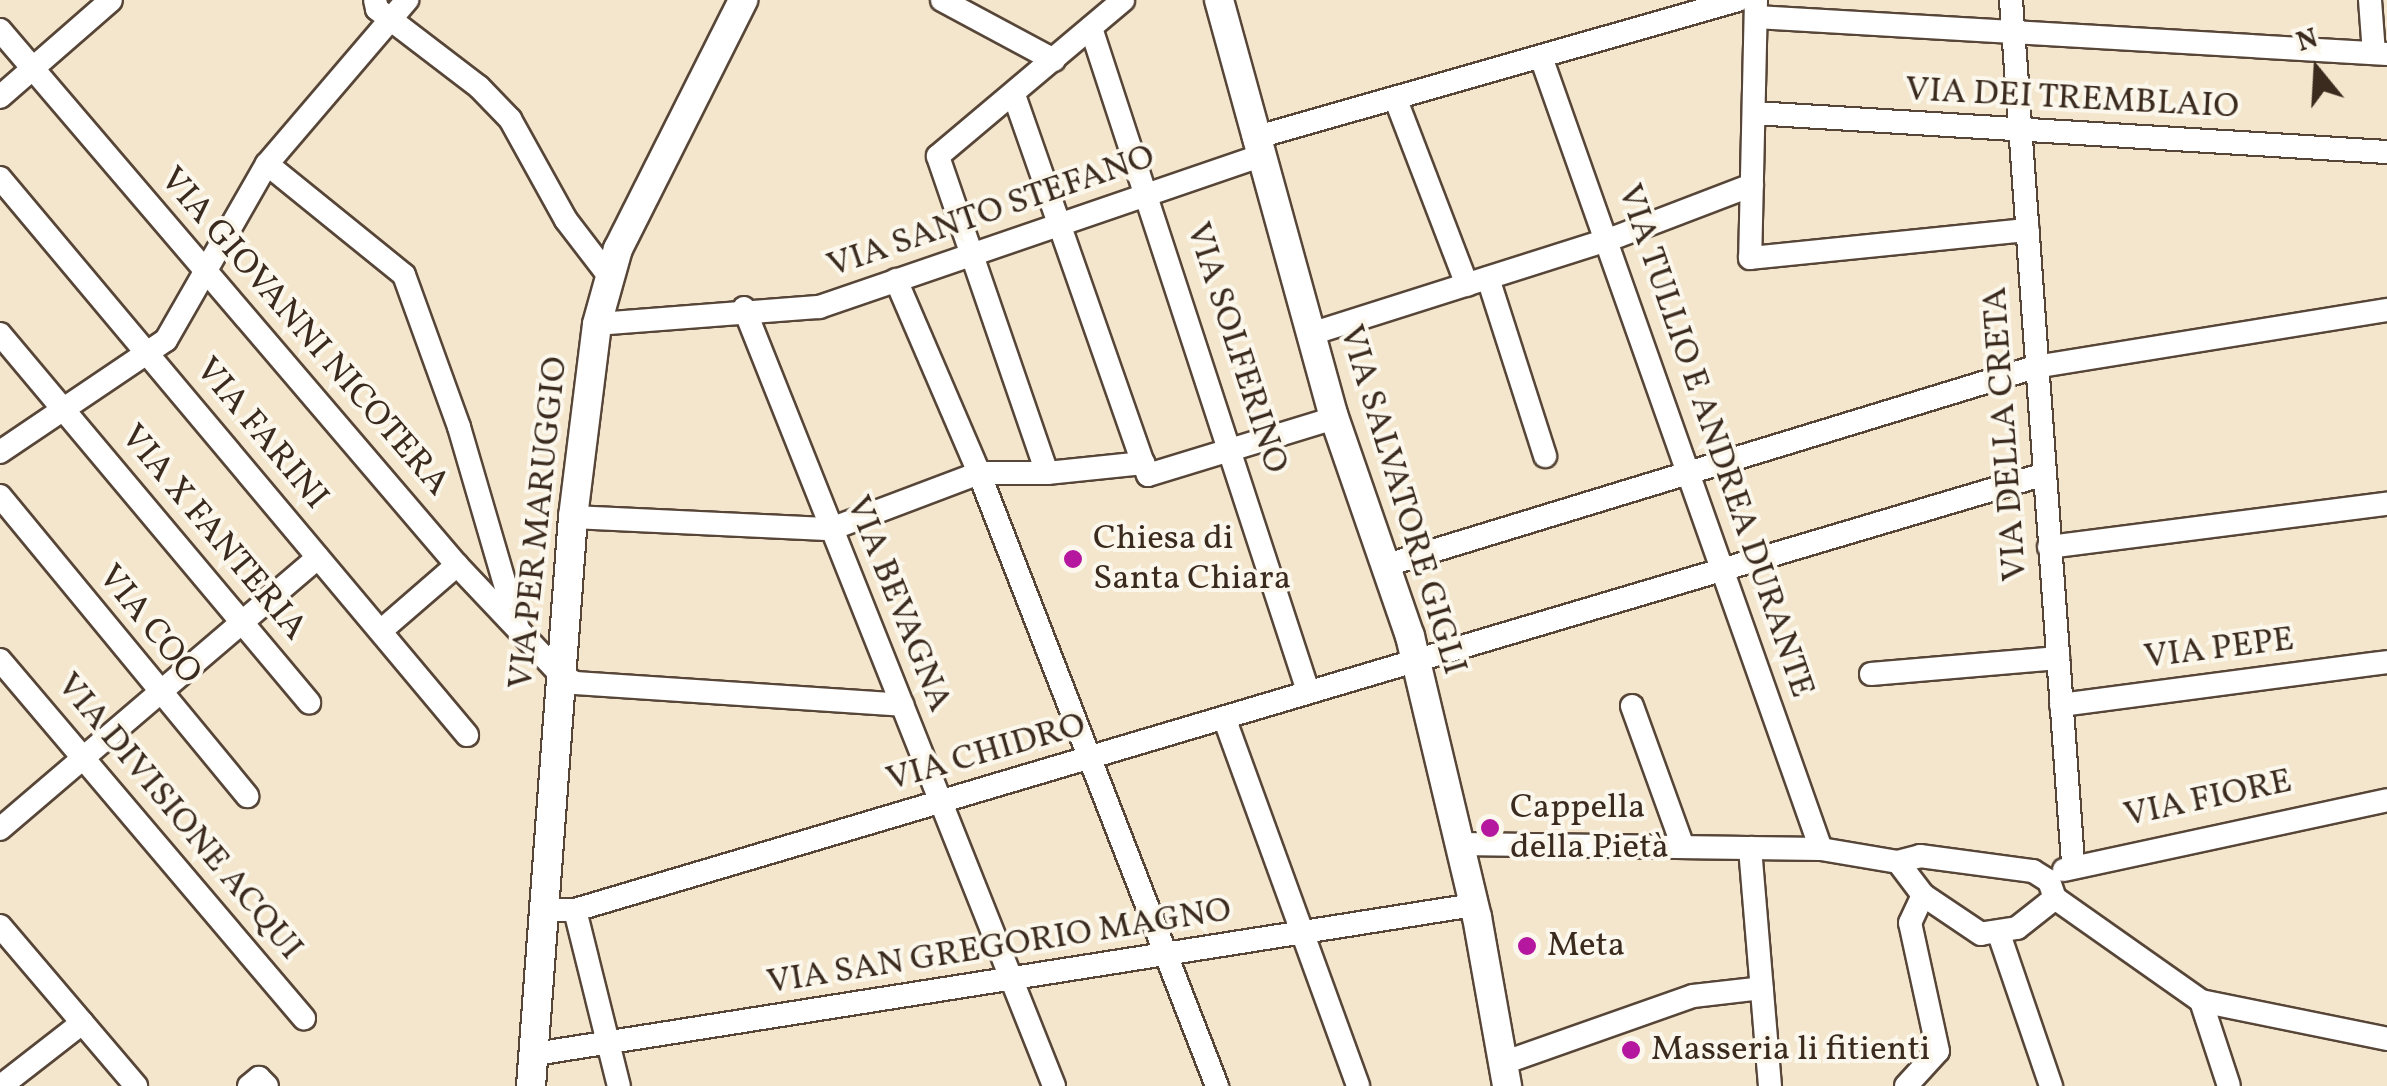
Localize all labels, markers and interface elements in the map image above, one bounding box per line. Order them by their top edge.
text: N [2292,19,2323,63]
north arrow [2267,20,2367,120]
street label: VIA DEI TREMBLAIO [1904,69,2240,129]
street label: VIA SANTO STEFANO [822,136,1160,288]
street label: VIA GIOVANNI NICOTERA [150,159,458,505]
street label: VIA TULLIO E ANDREA DURANTE [1607,178,1823,704]
street label: VIA SOLFERINO [1176,217,1296,479]
street label: VIA DELLA CRETA [1975,285,2037,583]
street label: VIA SALVATORE GIGLI [1329,320,1475,680]
street label: VIA FARINI [185,350,337,518]
street label: VIA PER MARUGGIO [501,355,577,691]
street label: VIA X FANTERIA [111,417,315,649]
street label: VIA BEVAGNA [836,490,960,718]
place label: Chiesa di Santa Chiara [1093,518,1291,600]
marker: Chiesa di Santa Chiara [1062,548,1084,570]
street label: VIA COO [88,557,210,693]
street label: VIA PEPE [2142,619,2296,679]
street label: VIA DIVISIONE ACQUI [47,665,311,969]
street label: VIA CHIDRO [882,705,1090,801]
street label: VIA FIORE [2120,761,2296,837]
place label: Cappella della Pietà [1510,787,1669,869]
marker: Cappella della Pietà [1479,817,1501,839]
street label: VIA SAN GREGORIO MAGNO [764,890,1234,1004]
place label: Meta [1547,925,1625,967]
marker: Meta [1516,935,1538,957]
place label: Masseria li fitienti [1651,1029,1930,1071]
marker: Masseria li fitienti [1620,1039,1642,1061]

